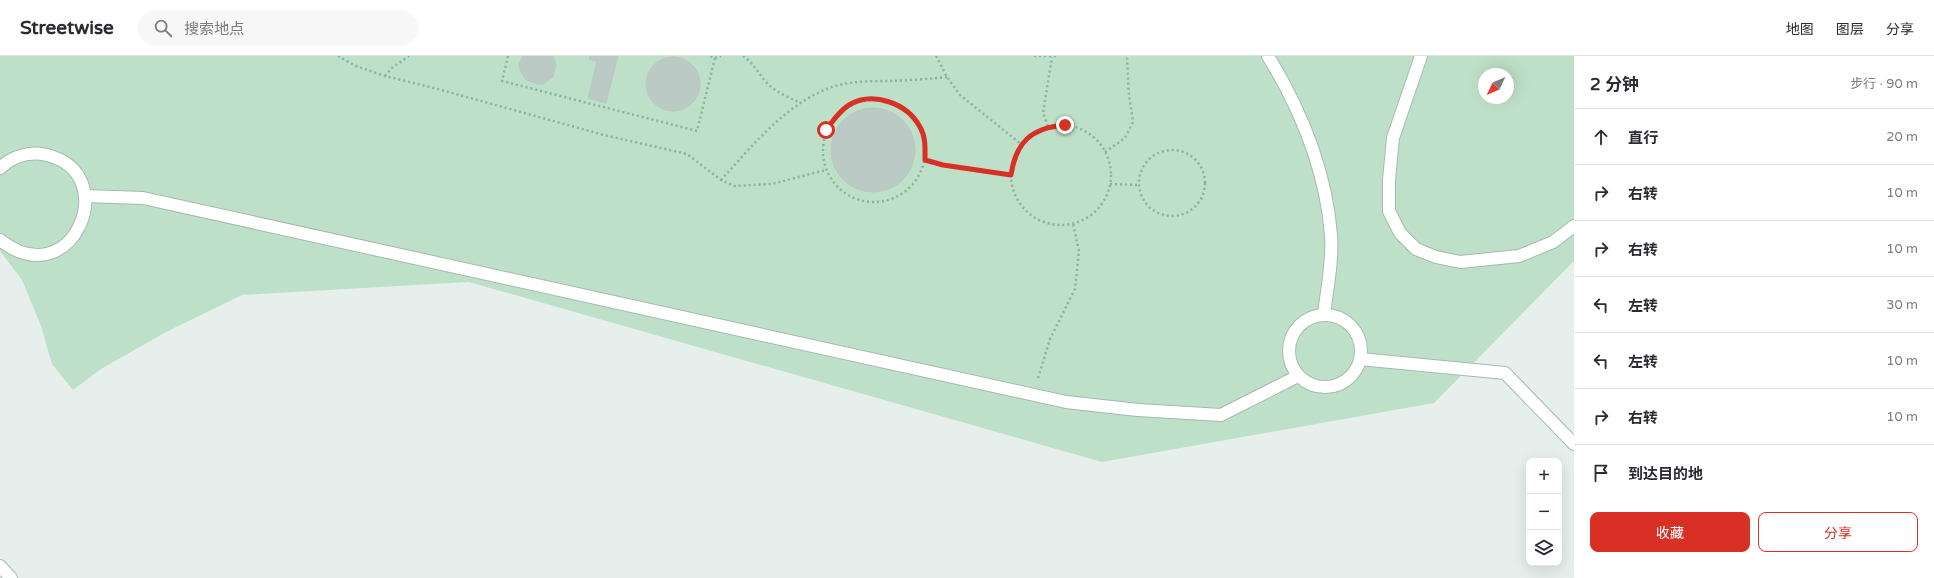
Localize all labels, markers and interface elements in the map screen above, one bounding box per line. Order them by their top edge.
search box [138,10,418,46]
text: Streetwise [20,17,114,39]
icon: search [152,17,174,39]
text: 搜索地点 [184,20,244,38]
text: 地图 [1786,21,1814,38]
text: 图层 [1836,21,1864,38]
text: 分享 [1886,21,1914,38]
north arrow [1478,68,1514,104]
text: 2 分钟 [1590,74,1639,95]
text: 步行 · 90 m [1850,76,1918,92]
route end [1056,116,1074,134]
route start [817,121,835,139]
icon: ahead [1590,126,1612,148]
text: 直行 [1628,129,1658,147]
text: 20 m [1886,129,1918,145]
icon: right [1590,182,1612,204]
text: 右转 [1628,185,1658,203]
text: 10 m [1886,185,1918,201]
icon: right [1590,238,1612,260]
text: 右转 [1628,241,1658,259]
text: 10 m [1886,241,1918,257]
icon: left [1590,294,1612,316]
text: 左转 [1628,297,1658,315]
text: 30 m [1886,297,1918,313]
icon: left [1590,350,1612,372]
text: 左转 [1628,353,1658,371]
text: 10 m [1886,353,1918,369]
icon: right [1590,406,1612,428]
text: 右转 [1628,409,1658,427]
text: 10 m [1886,409,1918,425]
map controls [1526,458,1562,566]
button: + [1526,458,1562,494]
icon: arrive [1590,462,1612,484]
text: 到达目的地 [1628,465,1703,483]
button: − [1526,494,1562,530]
button: 收藏 [1590,512,1750,552]
button: 分享 [1758,512,1918,552]
button: layers [1526,530,1562,566]

